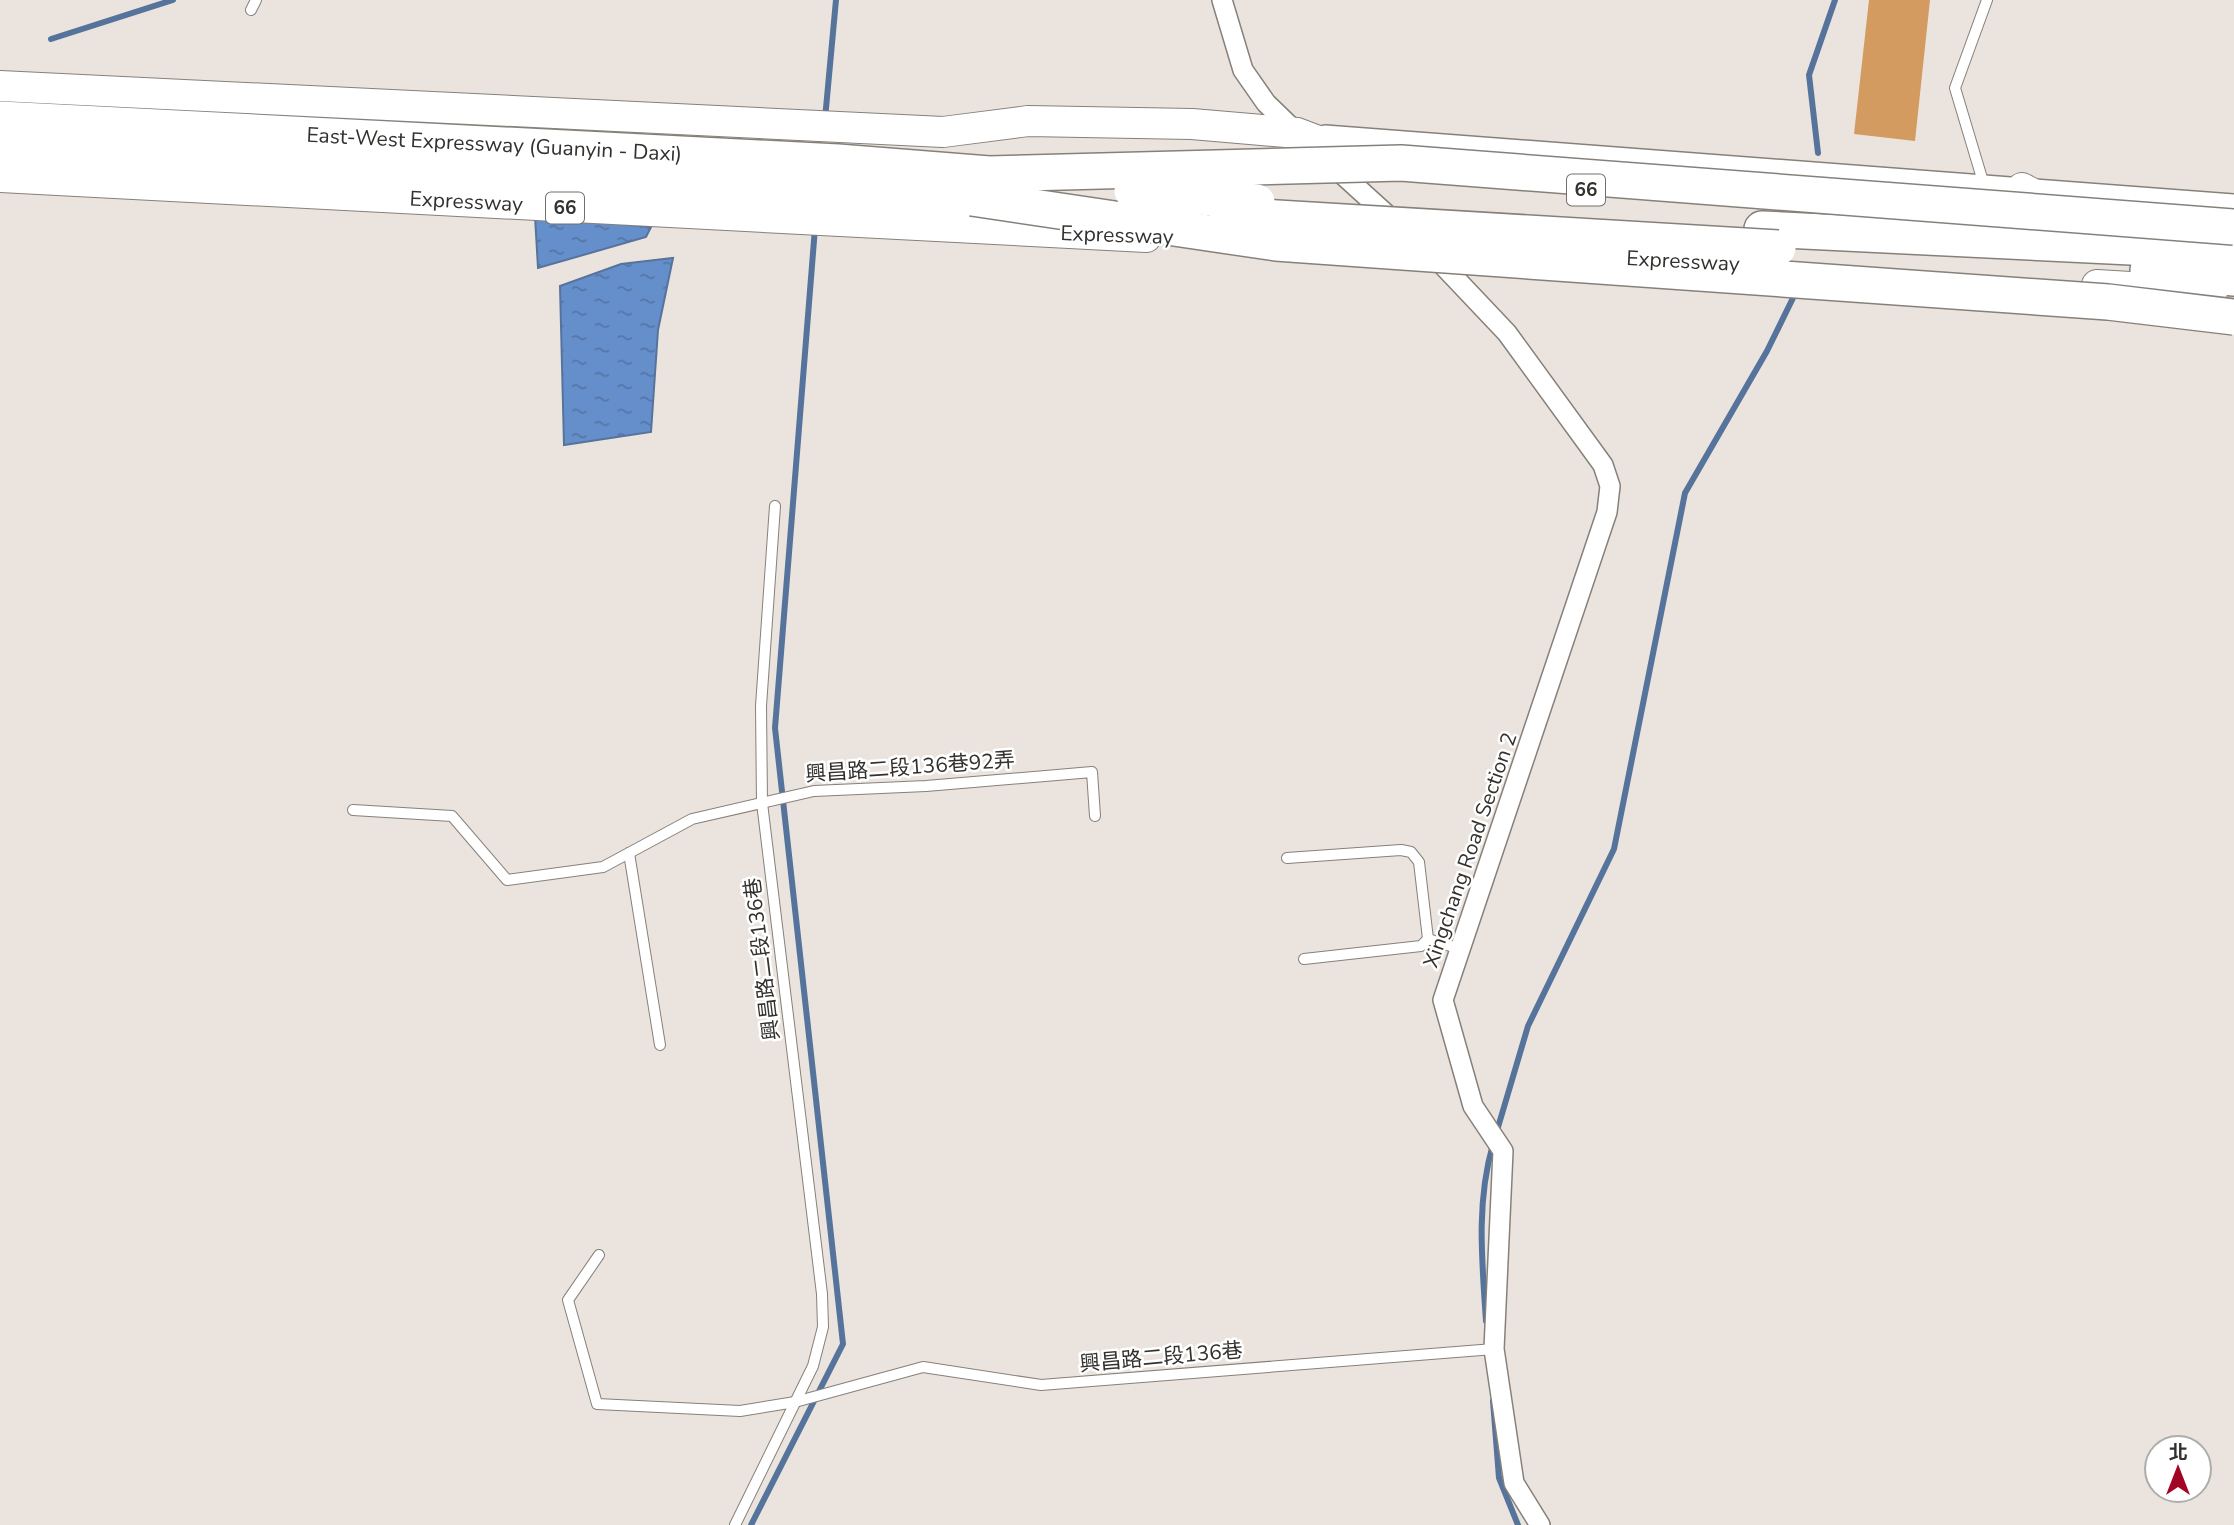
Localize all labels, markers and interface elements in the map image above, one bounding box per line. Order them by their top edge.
street label: East-West Expressway (Guanyin - Daxi) [306,121,683,168]
road number: 66 [1567,174,1605,206]
street label: Expressway [409,184,524,218]
road number: 66 [546,192,584,224]
street label: Expressway [1060,219,1174,251]
street label: Expressway [1626,244,1741,278]
street label: Xingchang Road Section 2 [1417,729,1523,971]
street label: 興昌路二段136巷92弄 [804,746,1016,788]
street label: 興昌路二段136巷 [738,876,786,1042]
street label: 興昌路二段136巷 [1078,1336,1244,1378]
north arrow [2143,1434,2213,1504]
text: 北 [2168,1440,2188,1466]

